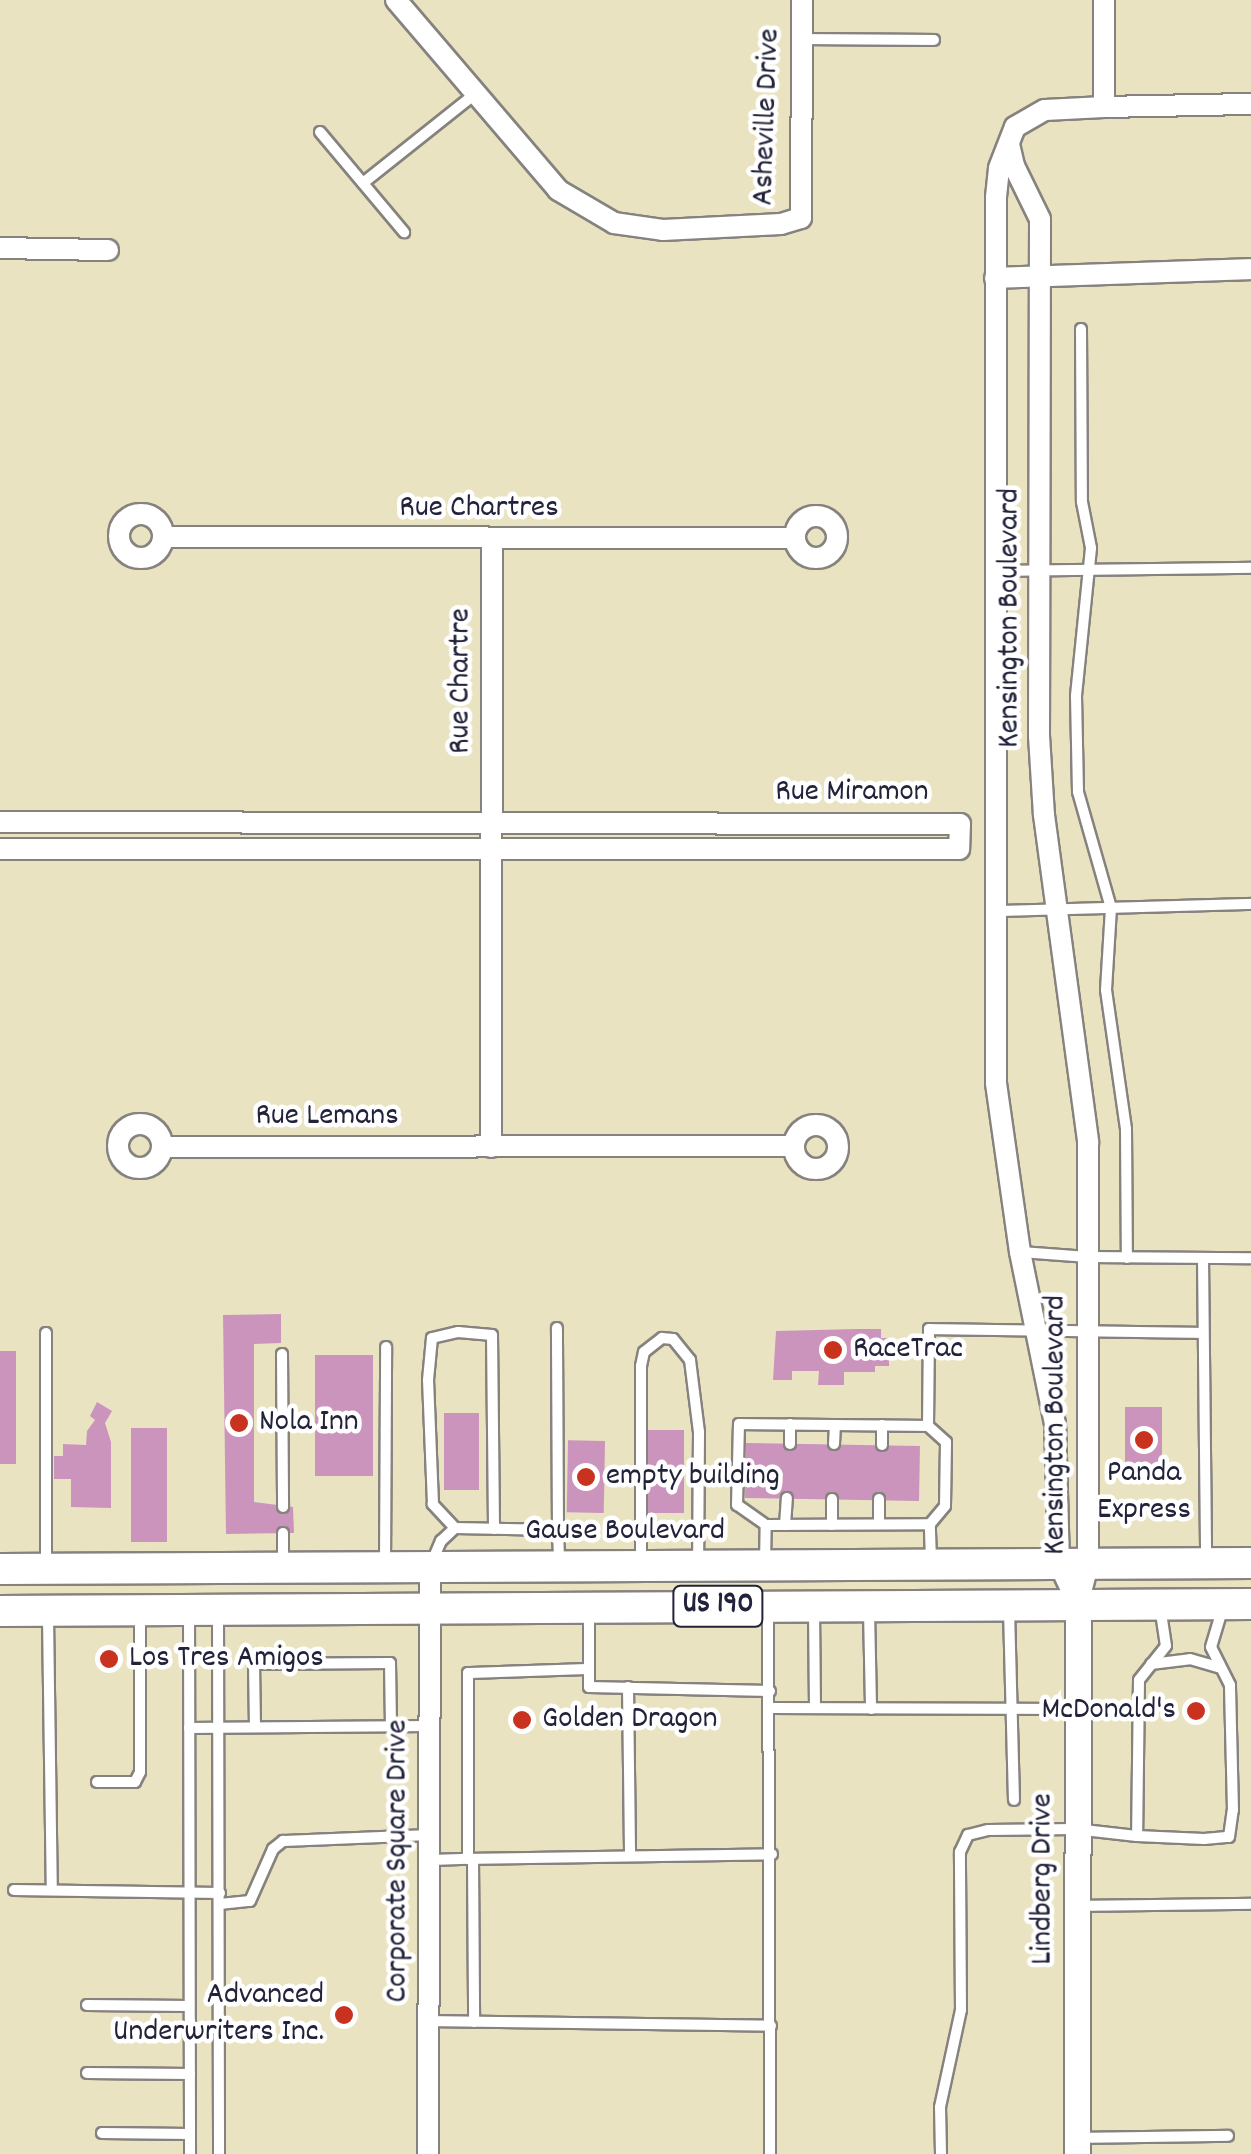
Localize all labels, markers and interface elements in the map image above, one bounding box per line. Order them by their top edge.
street label: Asheville Drive [746,28,790,206]
street label: Kensington Boulevard [992,488,1030,748]
street label: Rue Chartres [399,490,559,528]
street label: Rue Chartre [443,608,481,754]
street label: Rue Miramon [775,774,929,812]
street label: Rue Lemans [255,1098,399,1136]
street label: Kensington Boulevard [1038,1295,1076,1555]
place label: RaceTrac [853,1331,963,1369]
marker: RaceTrac [822,1339,844,1361]
place label: Nola Inn [259,1404,358,1442]
marker: Nola Inn [228,1412,250,1434]
marker: Panda Express [1133,1429,1155,1451]
place label: Panda Express [1097,1456,1191,1531]
place label: empty building [606,1458,780,1496]
marker: empty building [575,1466,597,1488]
street label: Gause Boulevard [525,1513,725,1551]
road number: US 190 [670,1581,766,1631]
place label: Los Tres Amigos [129,1640,324,1678]
marker: Los Tres Amigos [98,1648,120,1670]
place label: McDonald's [1041,1692,1176,1730]
marker: McDonald's [1185,1700,1207,1722]
place label: Golden Dragon [542,1701,718,1739]
marker: Golden Dragon [511,1709,533,1731]
street label: Corporate Square Drive [380,1719,418,2003]
street label: Lindberg Drive [1025,1793,1063,1965]
place label: Advanced Underwriters Inc. [113,1978,324,2053]
marker: Advanced Underwriters Inc. [333,2004,355,2026]

